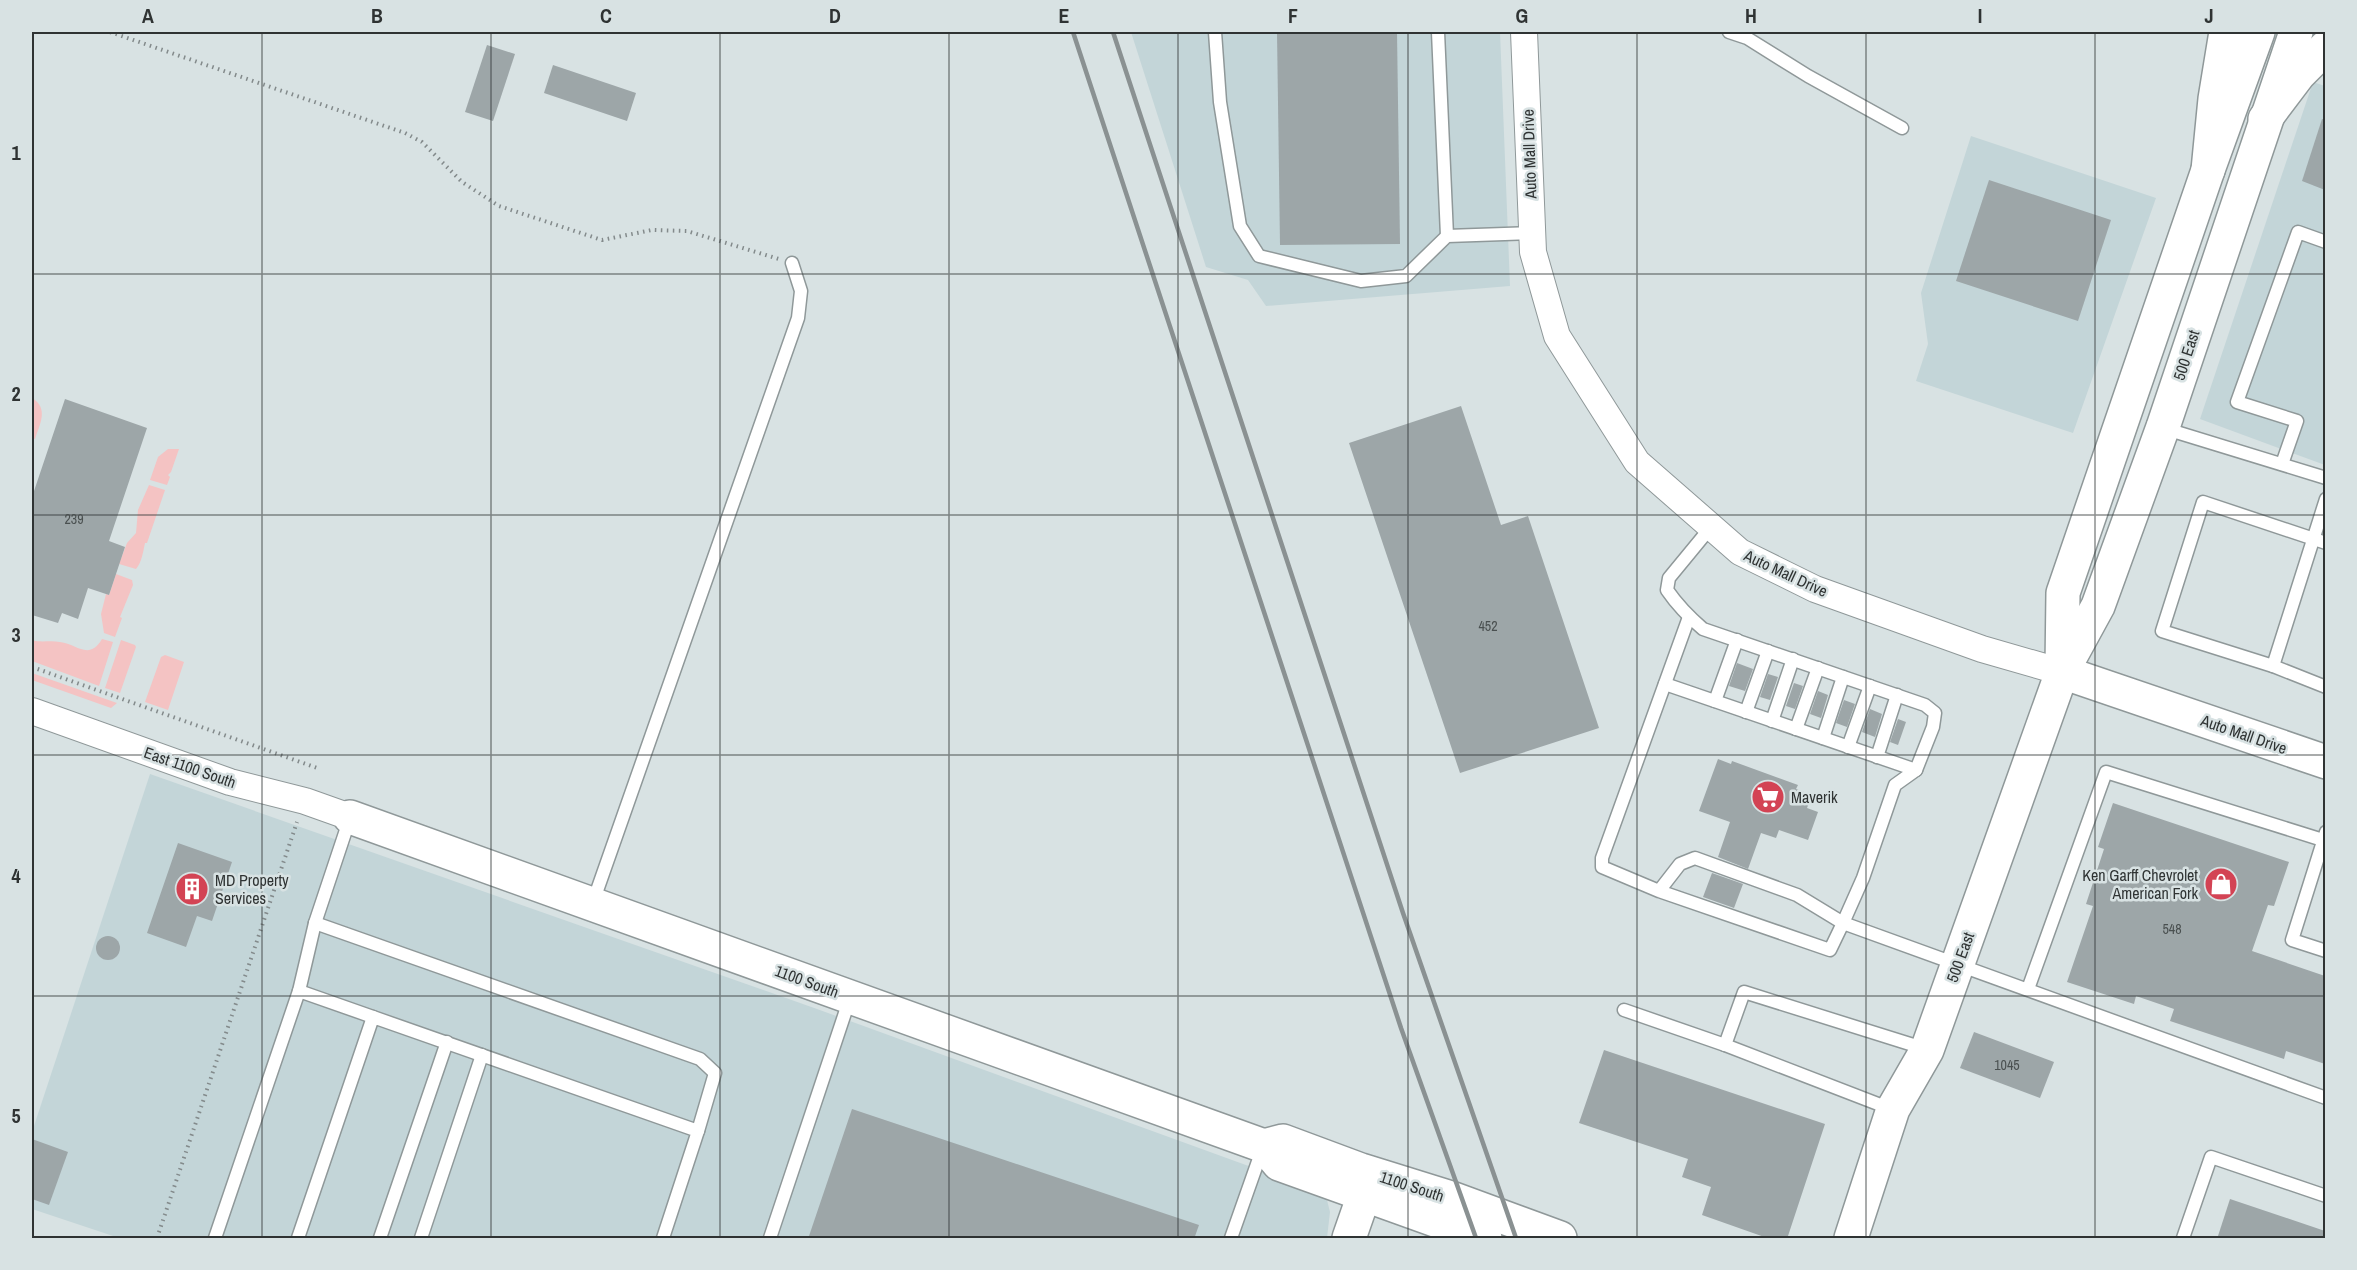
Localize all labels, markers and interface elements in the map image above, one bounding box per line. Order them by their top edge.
text: A [142,2,154,29]
text: B [371,2,383,29]
text: C [600,2,612,29]
text: D [829,2,841,29]
text: E [1059,2,1070,29]
text: F [1288,2,1298,29]
text: G [1516,2,1528,29]
text: H [1745,2,1757,29]
text: I [1978,2,1982,29]
text: J [2204,2,2214,29]
street label: Auto Mall Drive [1516,109,1542,200]
text: 1 [11,139,21,166]
street label: 500 East [2168,327,2205,383]
text: 2 [11,380,21,407]
house number: 239 [64,510,84,528]
street label: Auto Mall Drive [1740,544,1831,602]
house number: 452 [1478,617,1498,635]
text: 3 [11,621,21,648]
street label: Auto Mall Drive [2197,709,2290,759]
street label: East 1100 South [141,741,239,793]
supermarket icon: Maverik [1750,779,1786,815]
place label: Maverik [1791,786,1838,808]
text: 4 [11,862,21,889]
place label: Ken Garff Chevrolet American Fork [2082,864,2198,904]
shop icon: Ken Garff Chevrolet American Fork [2203,866,2239,902]
place label: MD Property Services [215,869,289,909]
building icon: MD Property Services [174,871,210,907]
house number: 548 [2162,920,2182,938]
street label: 500 East [1941,929,1979,985]
street label: 1100 South [772,959,842,1003]
house number: 1045 [1994,1056,2020,1074]
text: 5 [11,1102,21,1129]
street label: 1100 South [1377,1165,1447,1207]

